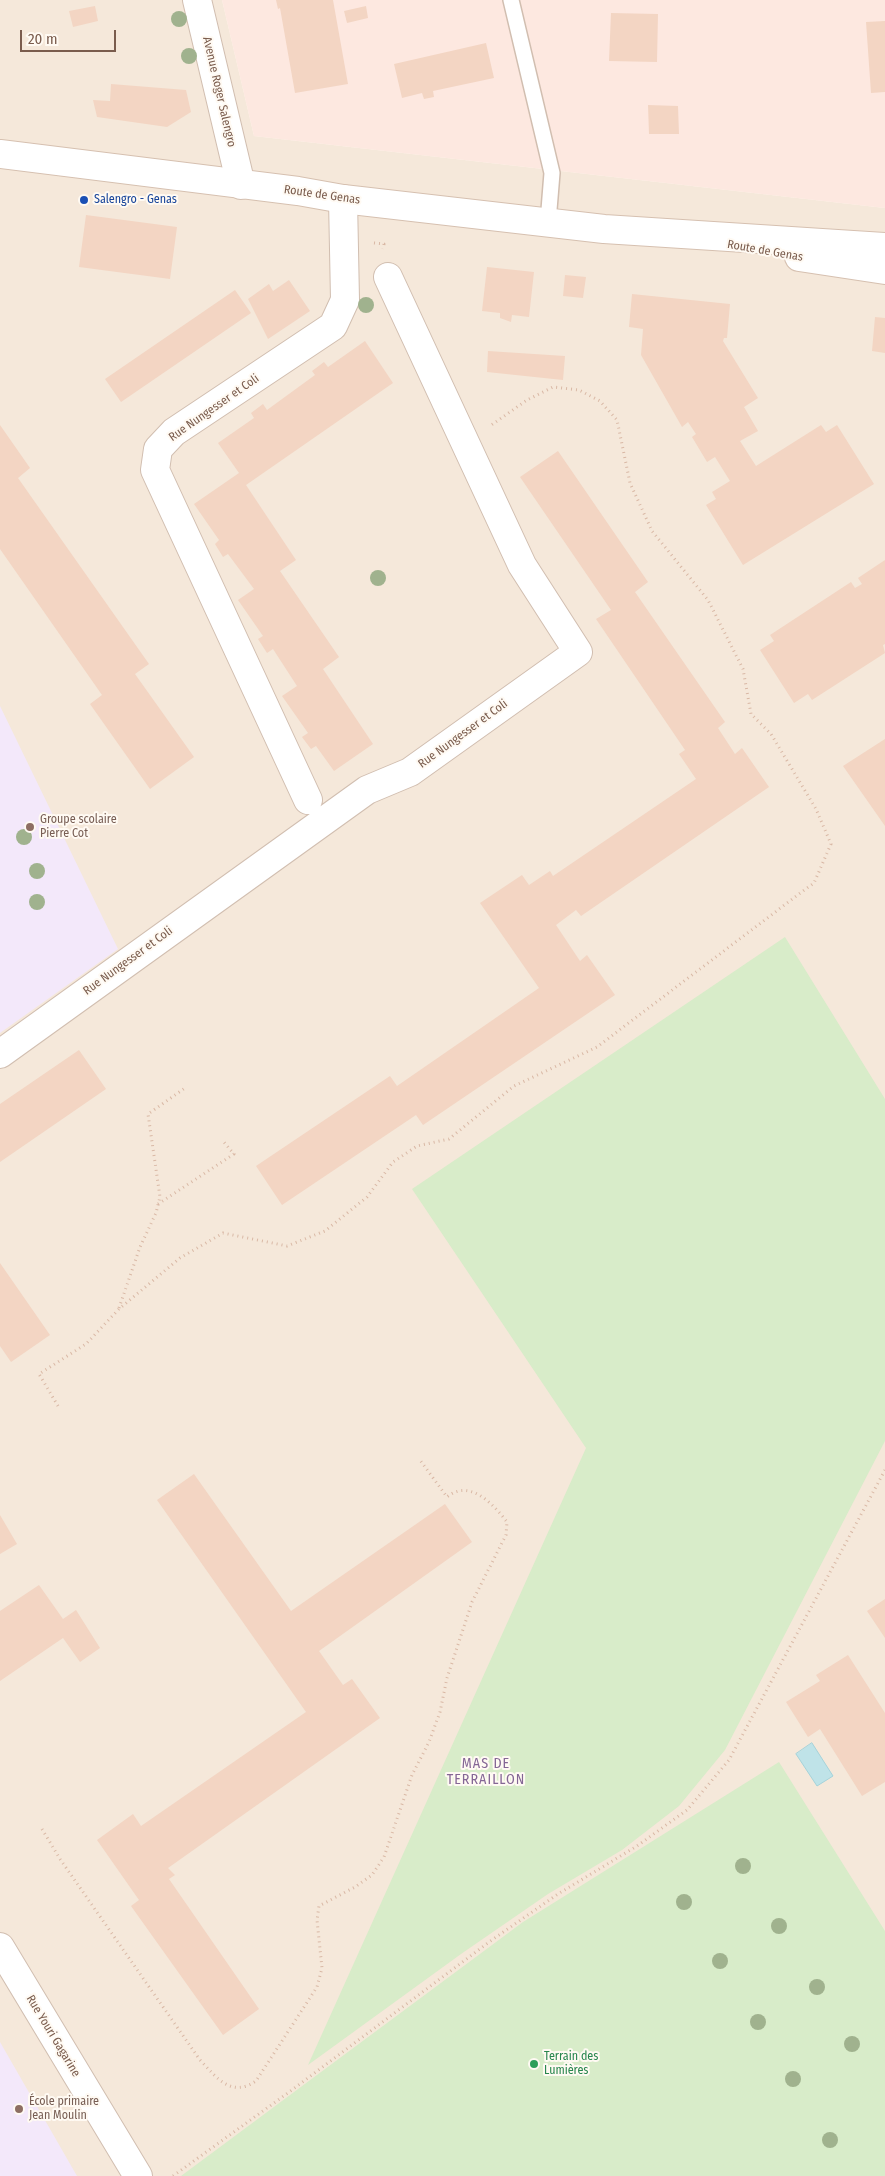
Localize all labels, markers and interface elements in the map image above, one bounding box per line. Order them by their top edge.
scale bar [22,20,119,52]
text: 20 m [28,30,58,48]
street label: Avenue Roger Salengro [199,35,239,149]
street label: Route de Genas [283,183,361,207]
place label: Salengro - Genas [94,193,177,207]
marker: Salengro - Genas [78,194,90,206]
street label: Route de Genas [726,237,804,265]
street label: Rue Nungesser et Coli [166,371,262,445]
street label: Rue Nungesser et Coli [416,697,510,771]
place label: Groupe scolaire Pierre Cot [40,813,117,841]
marker: Groupe scolaire Pierre Cot [24,821,36,833]
street label: Rue Nungesser et Coli [81,924,175,998]
district label: MAS DE TERRAILLON [446,1756,526,1788]
street label: Rue Youri Gagarine [23,1993,83,2079]
place label: Terrain des Lumières [544,2050,598,2078]
marker: Terrain des Lumières [528,2058,540,2070]
place label: École primaire Jean Moulin [29,2095,99,2123]
marker: École primaire Jean Moulin [13,2103,25,2115]

